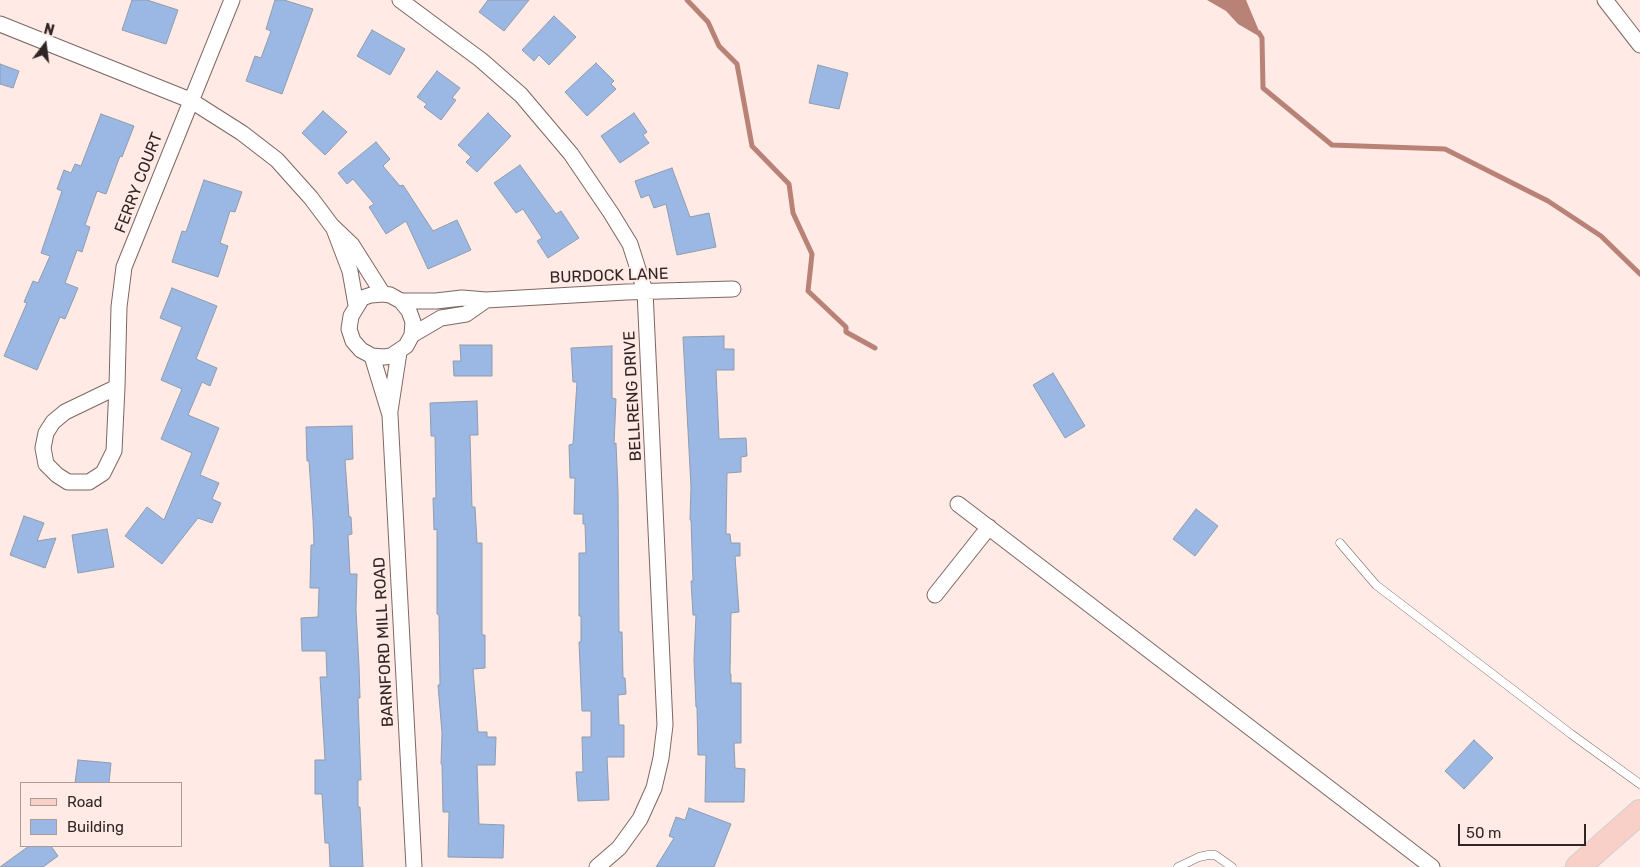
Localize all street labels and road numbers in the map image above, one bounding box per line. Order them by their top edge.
street label: FERRY COURT [111,130,167,236]
street label: BURDOCK LANE [549,264,669,288]
street label: BELLRENG DRIVE [620,330,646,462]
street label: BARNFORD MILL ROAD [370,556,398,728]

